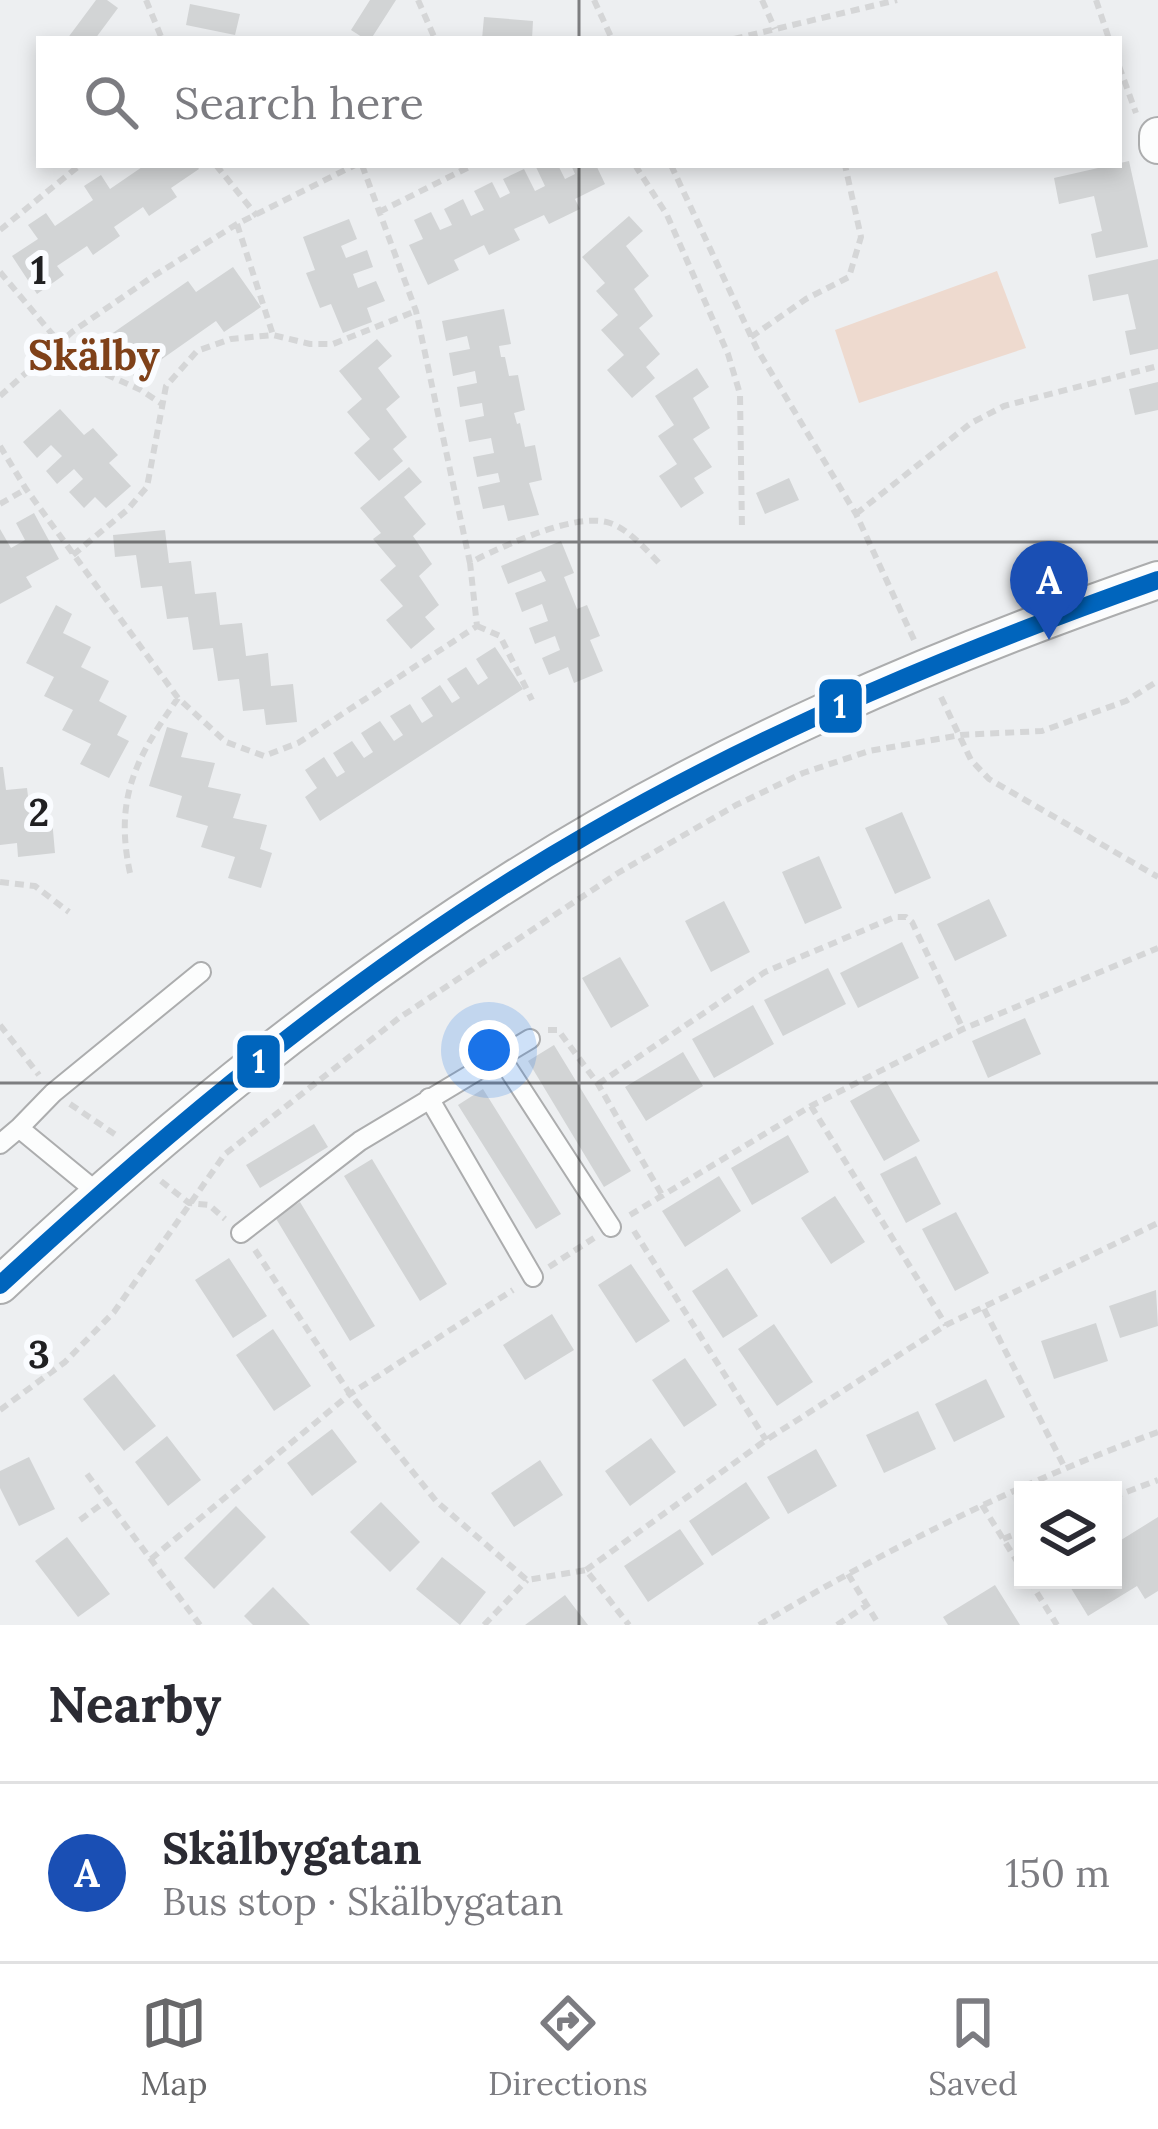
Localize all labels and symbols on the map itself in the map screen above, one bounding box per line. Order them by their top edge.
text: 1 [31,245,47,295]
district label: Skälby [28,328,160,382]
pin: A [1010,541,1088,640]
line badge: 1 [817,677,864,735]
text: 1 [833,685,847,727]
text: 2 [29,787,49,837]
your location [459,1020,519,1080]
line badge: 1 [235,1033,282,1090]
text: 1 [252,1040,266,1082]
text: 3 [28,1329,50,1379]

